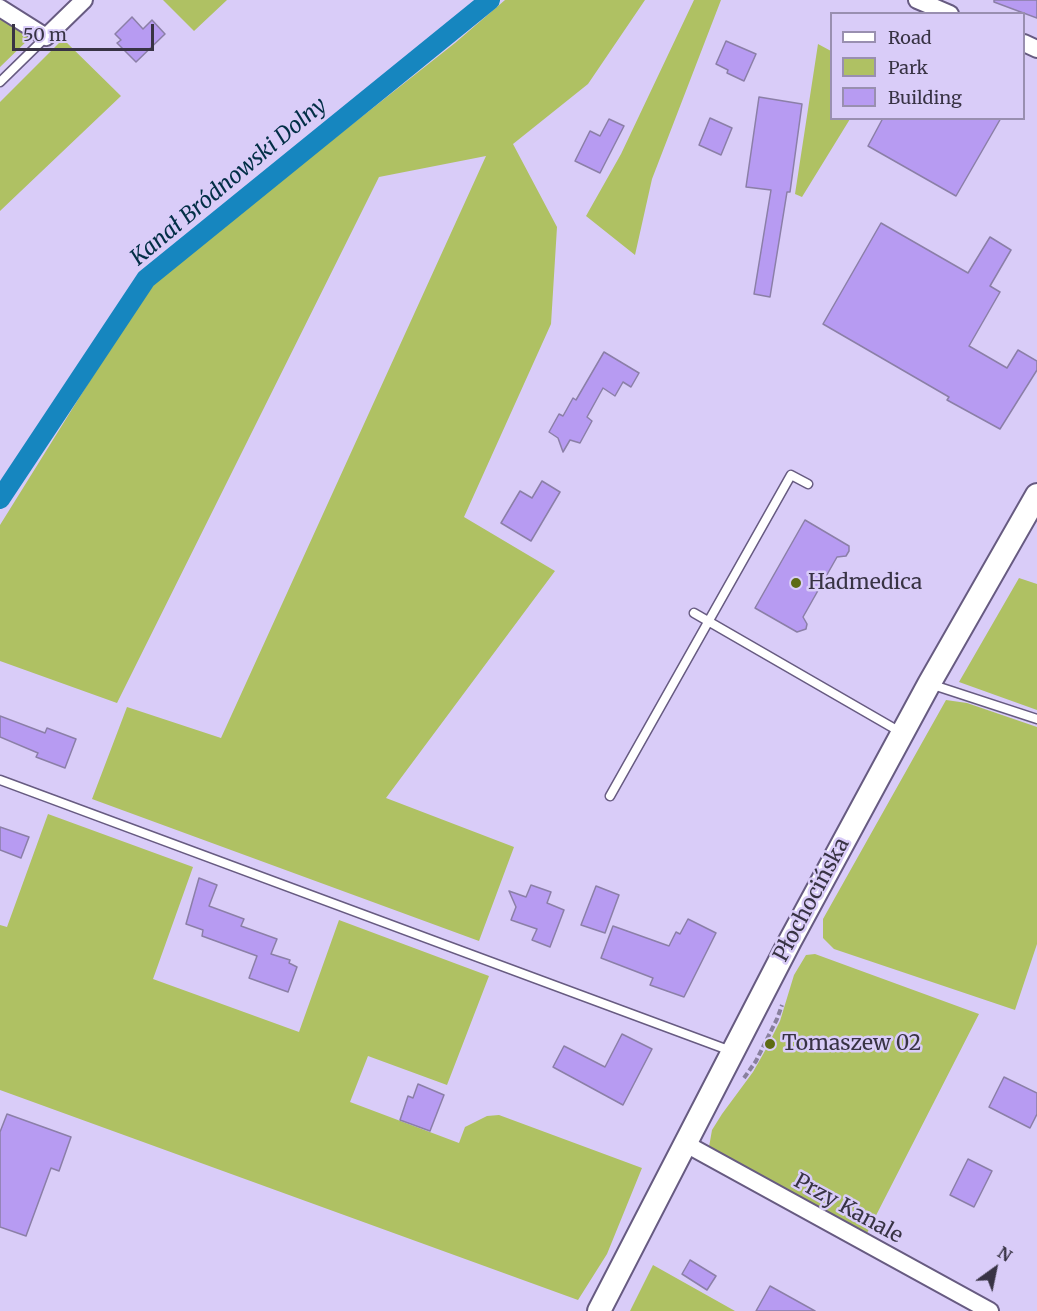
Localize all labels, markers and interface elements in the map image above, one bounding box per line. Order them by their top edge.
scale bar [15,12,158,50]
legend [830,12,1025,120]
text: 50 m [23,23,67,46]
text: Road [888,26,932,49]
text: Park [888,56,928,79]
text: Building [888,86,962,109]
water label: Kanał Bródnowski Dolny [126,92,332,272]
place label: Hadmedica [808,570,922,596]
marker: Hadmedica [789,576,803,590]
street label: Płochocińska [769,834,855,966]
place label: Tomaszew 02 [782,1031,921,1057]
marker: Tomaszew 02 [763,1037,777,1051]
street label: Przy Kanale [789,1169,907,1249]
north arrow [965,1239,1025,1299]
text: N [994,1242,1016,1266]

